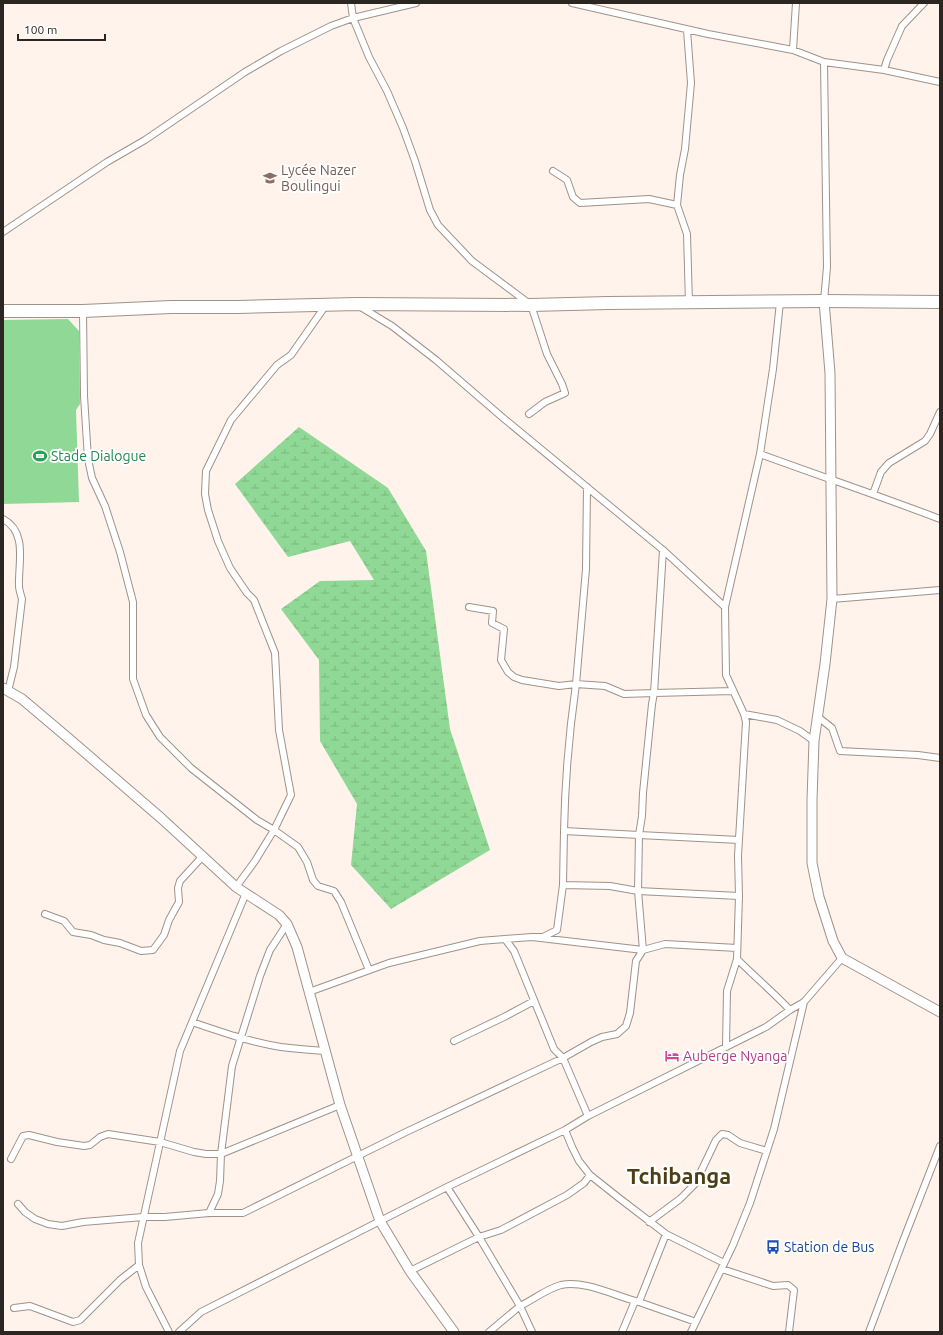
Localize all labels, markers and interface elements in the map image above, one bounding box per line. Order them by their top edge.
scale bar [18,16,105,42]
text: 100 m [24,23,57,36]
place label: Lycée Nazer Boulingui [281,162,357,194]
school or university icon: Lycée Nazer Boulingui [262,170,278,186]
sports icon: Stade Dialogue [32,448,48,464]
place label: Stade Dialogue [51,448,146,464]
hotel icon: Auberge Nyanga [664,1048,680,1064]
place label: Auberge Nyanga [683,1048,787,1064]
district label: Tchibanga [627,1163,731,1188]
bus stop icon: Station de Bus [765,1239,781,1255]
place label: Station de Bus [784,1239,874,1255]

